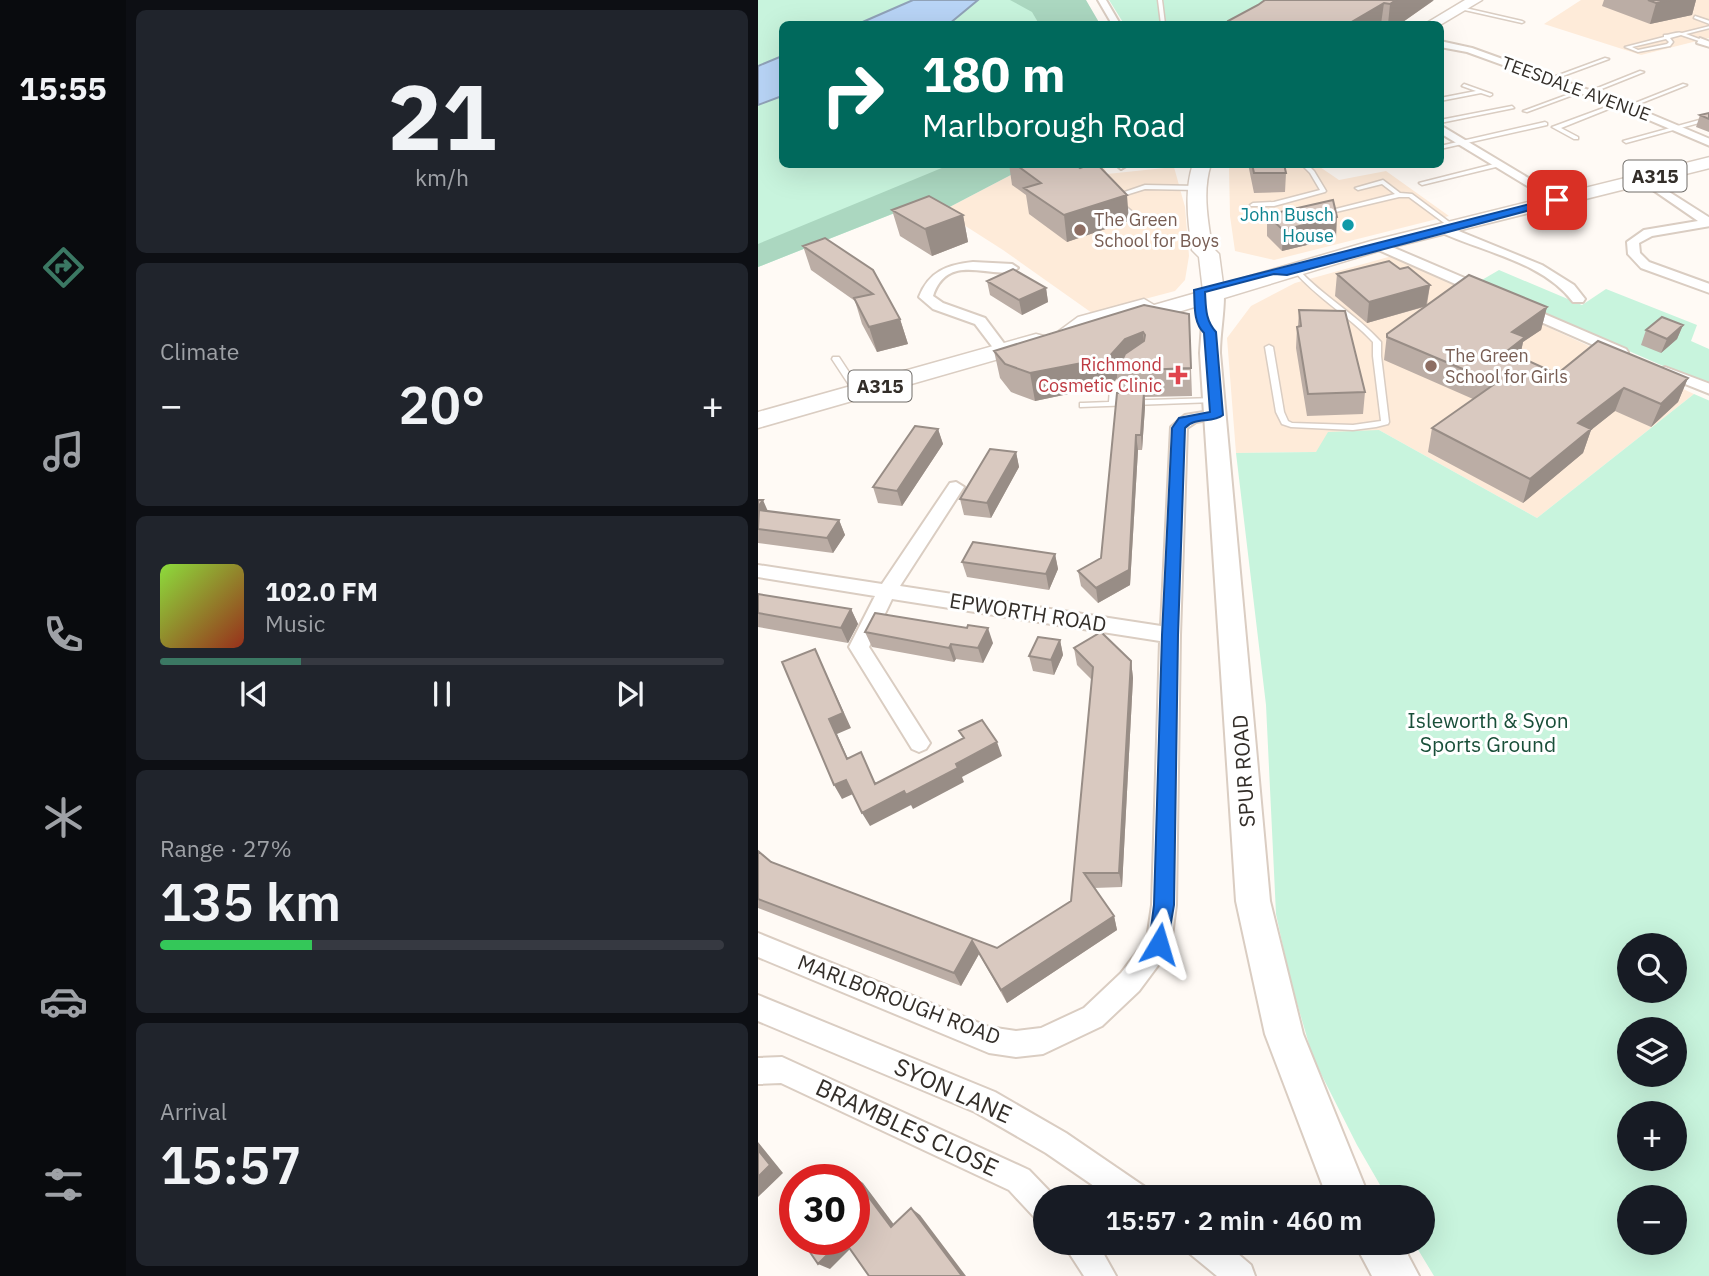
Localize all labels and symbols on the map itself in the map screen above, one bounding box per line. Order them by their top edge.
street label: TEESDALE AVENUE [1499,51,1654,126]
road number: A315 [1624,160,1686,192]
pin [1527,170,1587,230]
place label: John Busch House [1240,203,1334,247]
place label: The Green School for Boys [1094,208,1219,252]
marker: John Busch House [1340,217,1356,233]
marker: The Green School for Boys [1072,222,1088,238]
place label: The Green School for Girls [1445,344,1568,388]
place label: Richmond Cosmetic Clinic [1038,353,1162,397]
marker: The Green School for Girls [1423,358,1439,374]
marker: Richmond Cosmetic Clinic [1168,365,1188,385]
road number: A315 [848,370,912,402]
street label: EPWORTH ROAD [948,586,1109,638]
park label: Isleworth & Syon Sports Ground [1407,706,1569,758]
street label: SPUR ROAD [1225,714,1261,828]
position arrow [1122,907,1196,981]
street label: MARLBOROUGH ROAD [794,947,1005,1051]
street label: SYON LANE [889,1050,1017,1130]
street label: BRAMBLES CLOSE [811,1071,1004,1184]
speed limit sign: 30 [779,1164,870,1255]

